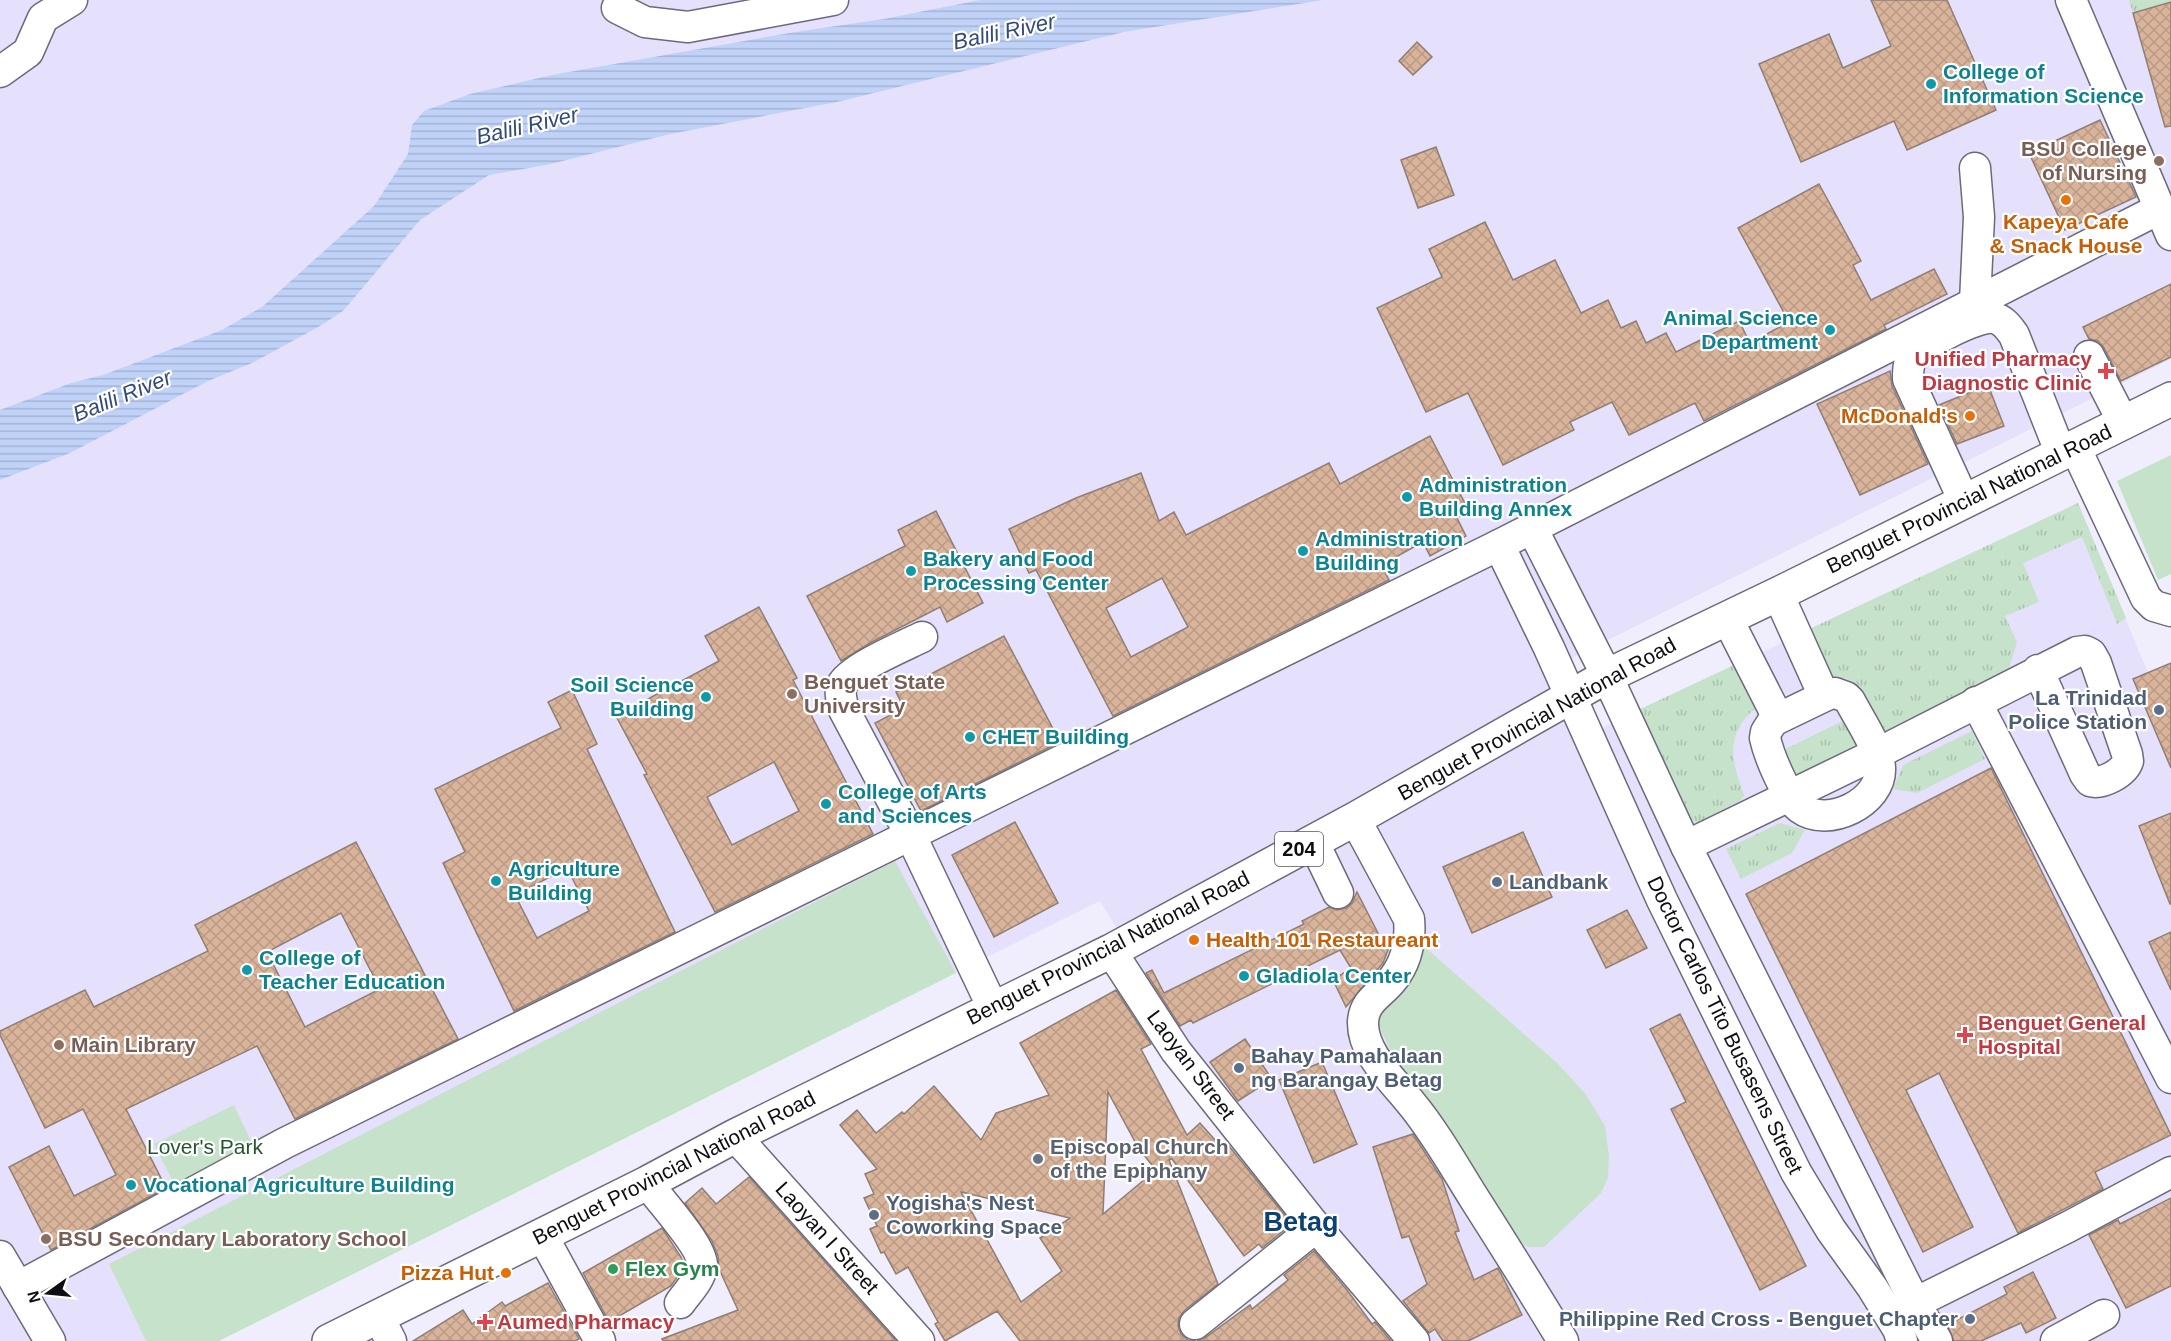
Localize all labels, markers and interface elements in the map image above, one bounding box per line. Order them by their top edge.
water label: Balili River [951,8,1059,55]
place label: College of Information Science [1943,60,2144,107]
marker: College of Information Science [1924,77,1938,91]
water label: Balili River [474,101,582,149]
place label: BSU College of Nursing [2021,137,2147,184]
marker: BSU College of Nursing [2152,154,2166,168]
marker: Kapeya Cafe & Snack House [2059,193,2073,207]
place label: Kapeya Cafe & Snack House [1990,210,2142,257]
place label: Animal Science Department [1663,306,1818,353]
marker: Animal Science Department [1823,323,1837,337]
place label: Unified Pharmacy Diagnostic Clinic [1915,347,2092,394]
marker: Unified Pharmacy Diagnostic Clinic [2097,362,2115,380]
water label: Balili River [69,364,177,427]
place label: McDonald's [1841,404,1958,427]
marker: McDonald's [1963,409,1977,423]
street label: Benguet Provincial National Road [1823,419,2115,578]
place label: Administration Building Annex [1419,473,1573,520]
marker: Administration Building Annex [1400,490,1414,504]
place label: Administration Building [1315,527,1463,574]
marker: Administration Building [1296,544,1310,558]
place label: Bakery and Food Processing Center [923,547,1109,594]
marker: Bakery and Food Processing Center [904,564,918,578]
street label: Benguet Provincial National Road [1394,632,1680,805]
place label: Benguet State University [804,670,945,717]
place label: Soil Science Building [570,673,694,720]
place label: La Trinidad Police Station [2008,686,2147,733]
marker: Benguet State University [785,687,799,701]
marker: Soil Science Building [699,690,713,704]
marker: La Trinidad Police Station [2152,703,2166,717]
place label: CHET Building [982,725,1129,748]
marker: CHET Building [963,730,977,744]
place label: College of Arts and Sciences [838,780,987,827]
marker: College of Arts and Sciences [819,797,833,811]
road number: 204 [1275,832,1323,866]
place label: Agriculture Building [508,857,620,904]
street label: Benguet Provincial National Road [963,866,1253,1029]
place label: Landbank [1509,870,1608,893]
street label: Doctor Carlos Tito Busasens Street [1643,872,1808,1177]
marker: Agriculture Building [489,874,503,888]
marker: Landbank [1490,875,1504,889]
place label: Health 101 Restaureant [1206,928,1438,951]
marker: Health 101 Restaureant [1187,933,1201,947]
place label: College of Teacher Education [259,946,445,993]
marker: College of Teacher Education [240,963,254,977]
place label: Gladiola Center [1256,964,1411,987]
marker: Gladiola Center [1237,969,1251,983]
street label: Laoyan Street [1143,1006,1240,1124]
place label: Benguet General Hospital [1978,1011,2146,1058]
marker: Benguet General Hospital [1956,1026,1974,1044]
place label: Main Library [71,1033,196,1056]
marker: Main Library [52,1038,66,1052]
place label: Bahay Pamahalaan ng Barangay Betag [1251,1044,1442,1091]
marker: Bahay Pamahalaan ng Barangay Betag [1232,1061,1246,1075]
street label: Benguet Provincial National Road [529,1086,819,1249]
park label: Lover's Park [147,1135,264,1158]
place label: Episcopal Church of the Epiphany [1050,1135,1229,1182]
marker: Episcopal Church of the Epiphany [1031,1152,1045,1166]
place label: Vocational Agriculture Building [143,1173,455,1196]
street label: Laoyan I Street [771,1177,884,1298]
marker: Vocational Agriculture Building [124,1178,138,1192]
place label: Yogisha's Nest Coworking Space [886,1191,1062,1238]
district label: Betag [1263,1207,1339,1237]
marker: Yogisha's Nest Coworking Space [867,1208,881,1222]
place label: BSU Secondary Laboratory School [58,1227,407,1250]
marker: BSU Secondary Laboratory School [39,1232,53,1246]
place label: Flex Gym [625,1257,720,1280]
place label: Pizza Hut [401,1261,494,1284]
marker: Flex Gym [606,1262,620,1276]
north arrow [18,1263,78,1323]
marker: Pizza Hut [499,1266,513,1280]
text: N [24,1289,44,1305]
place label: Philippine Red Cross - Benguet Chapter [1559,1307,1958,1330]
place label: Aumed Pharmacy [497,1310,675,1333]
marker: Philippine Red Cross - Benguet Chapter [1963,1312,1977,1326]
marker: Aumed Pharmacy [478,1315,492,1329]

